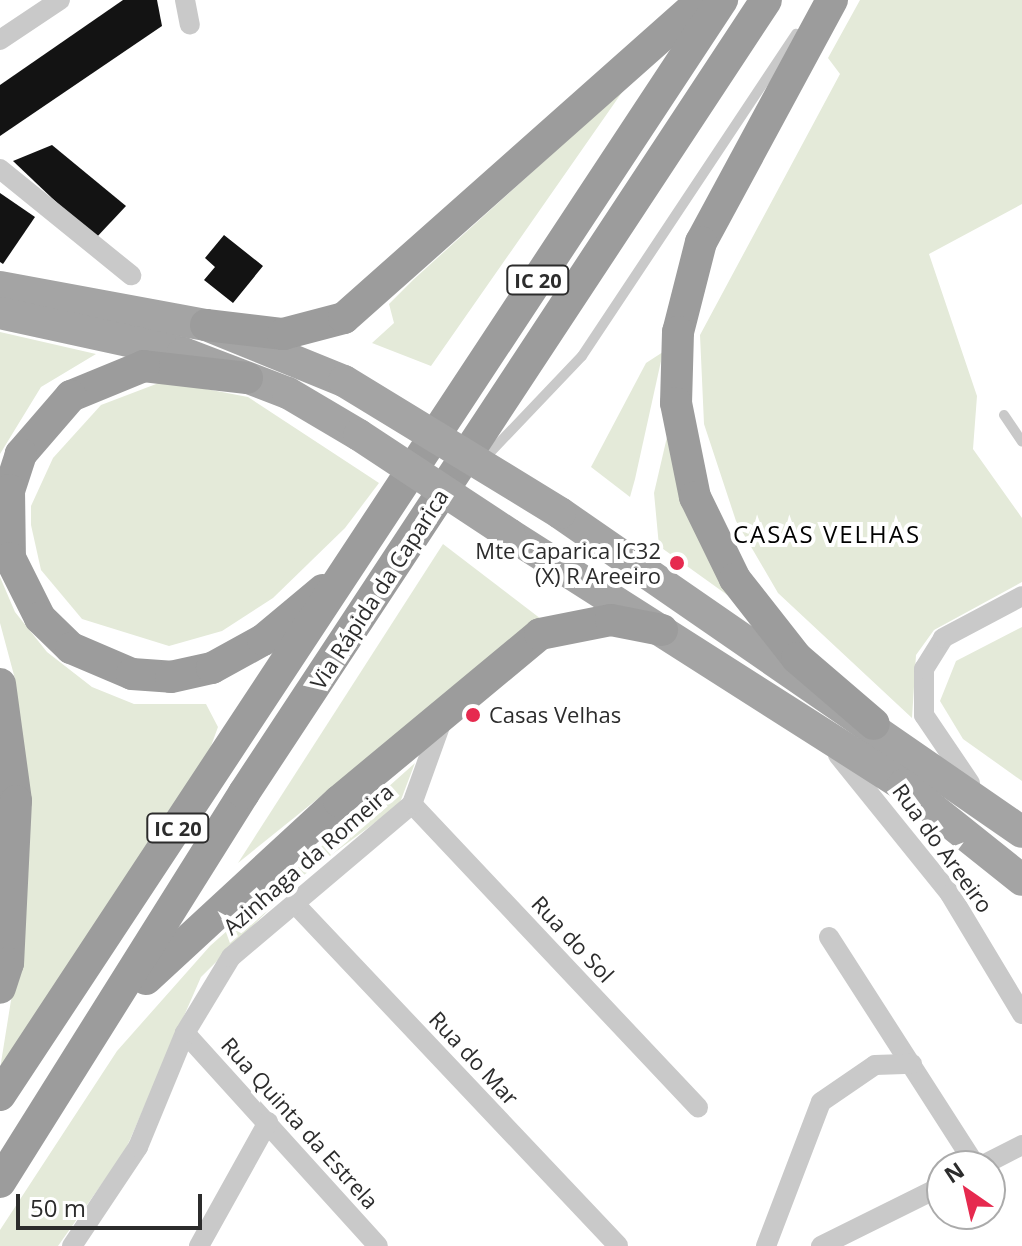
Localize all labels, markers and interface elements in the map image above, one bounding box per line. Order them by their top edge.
road number: IC 20 [506,264,570,296]
street label: Via Rápida da Caparica [304,484,454,694]
district label: CASAS VELHAS [733,520,921,548]
place label: Mte Caparica IC32 (X) R Areeiro [475,537,661,588]
marker: Mte Caparica IC32 (X) R Areeiro [668,554,686,572]
place label: Casas Velhas [489,702,621,728]
marker: Casas Velhas [464,706,482,724]
street label: Azinhaga da Romeira [218,778,398,940]
street label: Rua do Areeiro [887,778,999,918]
road number: IC 20 [146,812,210,844]
street label: Rua do Sol [526,890,620,988]
street label: Rua do Mar [424,1006,524,1110]
street label: Rua Quinta da Estrela [216,1032,384,1214]
north arrow [926,1150,1006,1230]
text: N [938,1154,969,1189]
scale bar [20,1178,206,1228]
text: 50 m [30,1191,86,1224]

